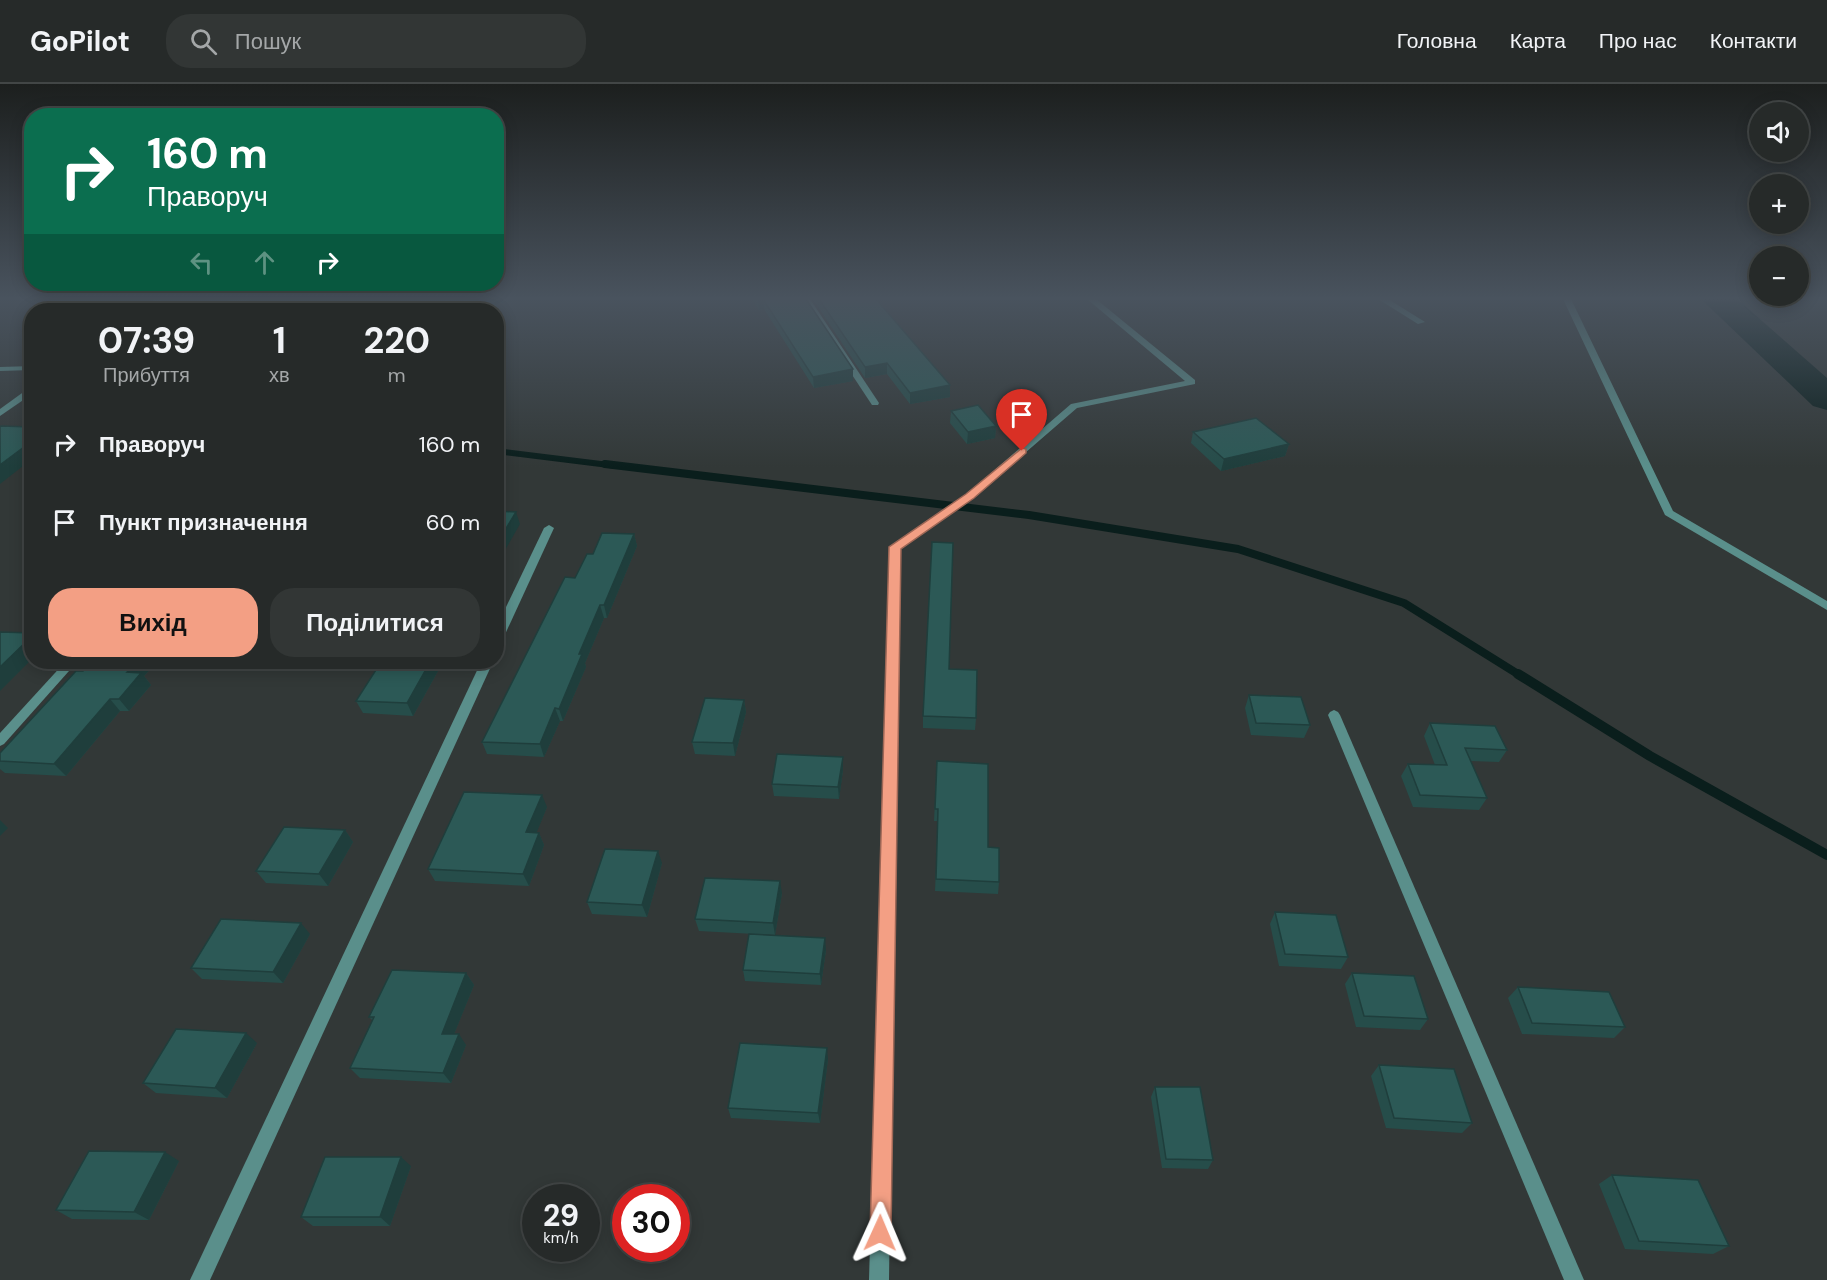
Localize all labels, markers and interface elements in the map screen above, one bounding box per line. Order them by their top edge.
search box [166,14,586,68]
text: GoPilot [30,23,130,60]
icon: search [187,25,220,58]
text: Пошук [235,27,301,56]
text: Головна [1397,27,1477,55]
text: Карта [1510,27,1566,55]
text: Про нас [1599,27,1677,55]
text: Контакти [1710,27,1797,55]
map controls [1749,102,1809,306]
button: sound [1749,102,1809,162]
text: 160 m [147,126,268,181]
icon: right [48,132,126,210]
button: + [1749,174,1809,234]
text: Праворуч [147,179,268,214]
icon: left [185,246,218,279]
icon: ahead [248,246,281,279]
icon: right [311,246,344,279]
button: − [1749,246,1809,306]
text: 07:39 [98,317,195,364]
text: 1 [273,317,286,364]
text: 220 [363,317,430,364]
text: Прибуття [103,362,190,388]
text: хв [269,362,290,388]
text: m [388,362,406,388]
pin [996,389,1047,451]
icon: arrive [1005,398,1038,431]
icon: right [48,428,81,461]
text: Праворуч [99,430,205,459]
text: 160 m [419,430,480,459]
icon: arrive [48,506,81,539]
text: Пункт призначення [99,508,308,537]
text: 60 m [426,508,480,537]
button: Вихід [48,588,258,657]
button: Поділитися [270,588,480,657]
speed limit sign: 30 [612,1184,690,1262]
text: 29 [543,1196,579,1235]
position arrow [848,1201,912,1265]
text: km/h [543,1228,579,1248]

